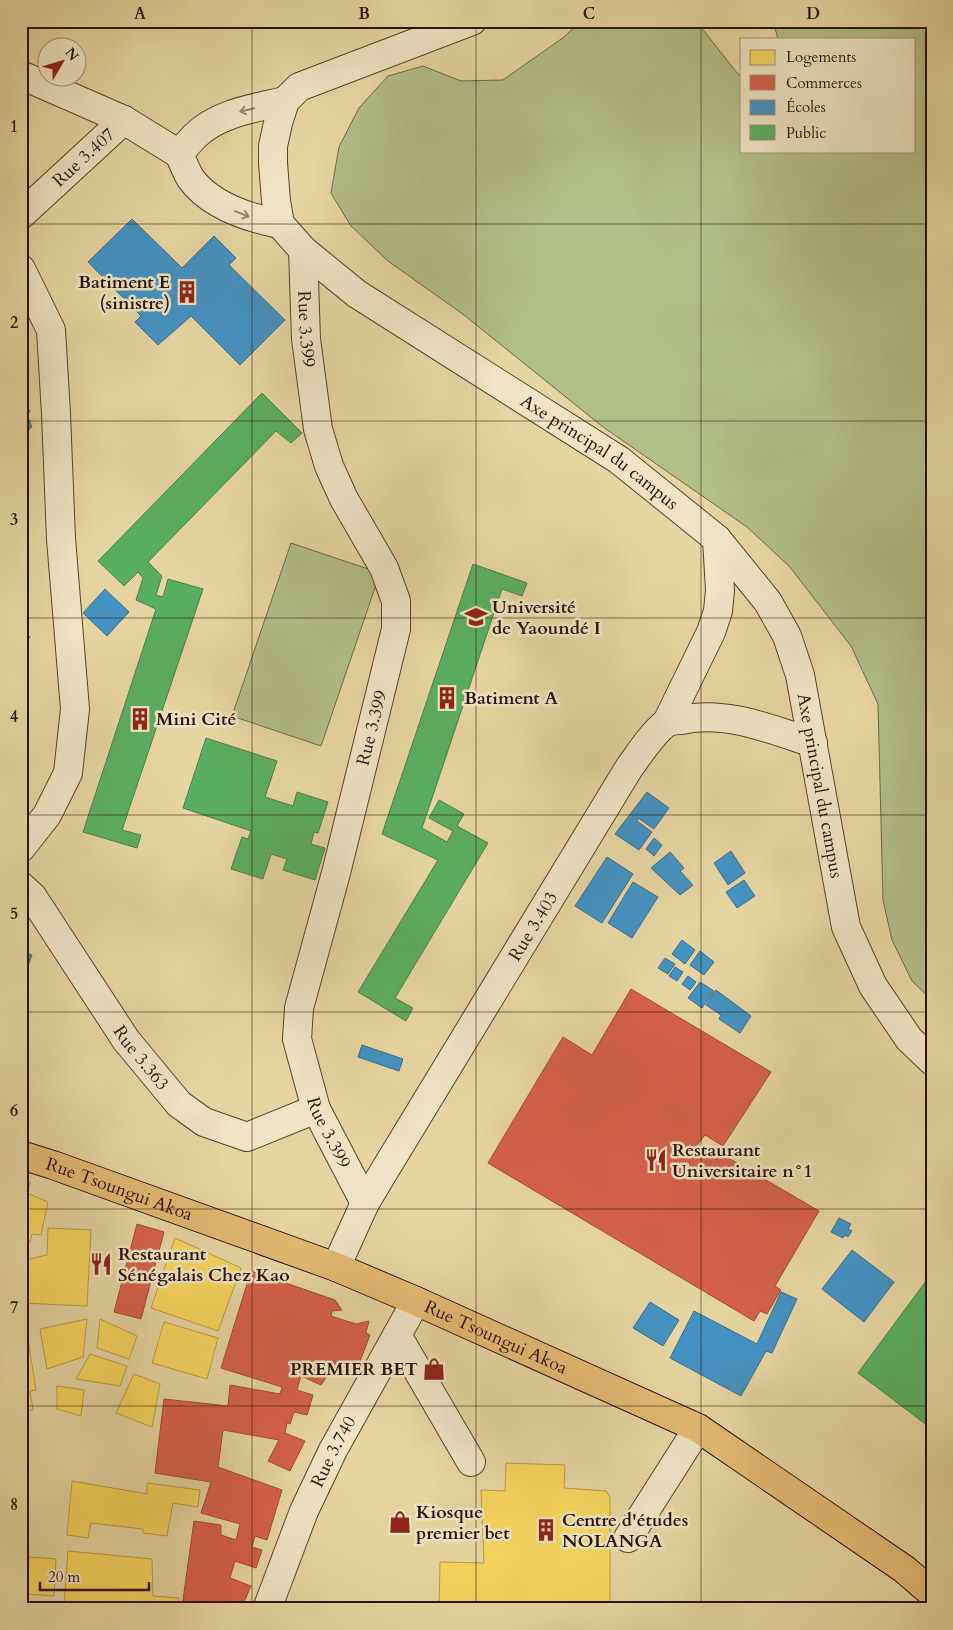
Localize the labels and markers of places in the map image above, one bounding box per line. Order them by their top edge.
place label: Batiment E (sinistre) [78,270,170,316]
building icon: Batiment E (sinistre) [174,279,200,305]
place label: Université de Yaoundé I [492,595,601,641]
school or university icon: Université de Yaoundé I [463,604,489,630]
building icon: Batiment A [434,685,460,711]
place label: Batiment A [464,686,559,711]
building icon: Mini Cité [127,706,153,732]
place label: Mini Cité [156,707,236,732]
place label: Restaurant Universitaire n°1 [672,1138,813,1184]
restaurant icon: Restaurant Universitaire n°1 [643,1147,669,1173]
place label: Restaurant Sénégalais Chez Kao [118,1242,290,1288]
restaurant icon: Restaurant Sénégalais Chez Kao [88,1251,114,1277]
shop icon: PREMIER BET [421,1356,447,1382]
place label: PREMIER BET [290,1357,418,1382]
place label: Kiosque premier bet [416,1500,510,1546]
place label: Centre d'études NOLANGA [562,1508,688,1554]
shop icon: Kiosque premier bet [387,1509,413,1535]
building icon: Centre d'études NOLANGA [533,1517,559,1543]

